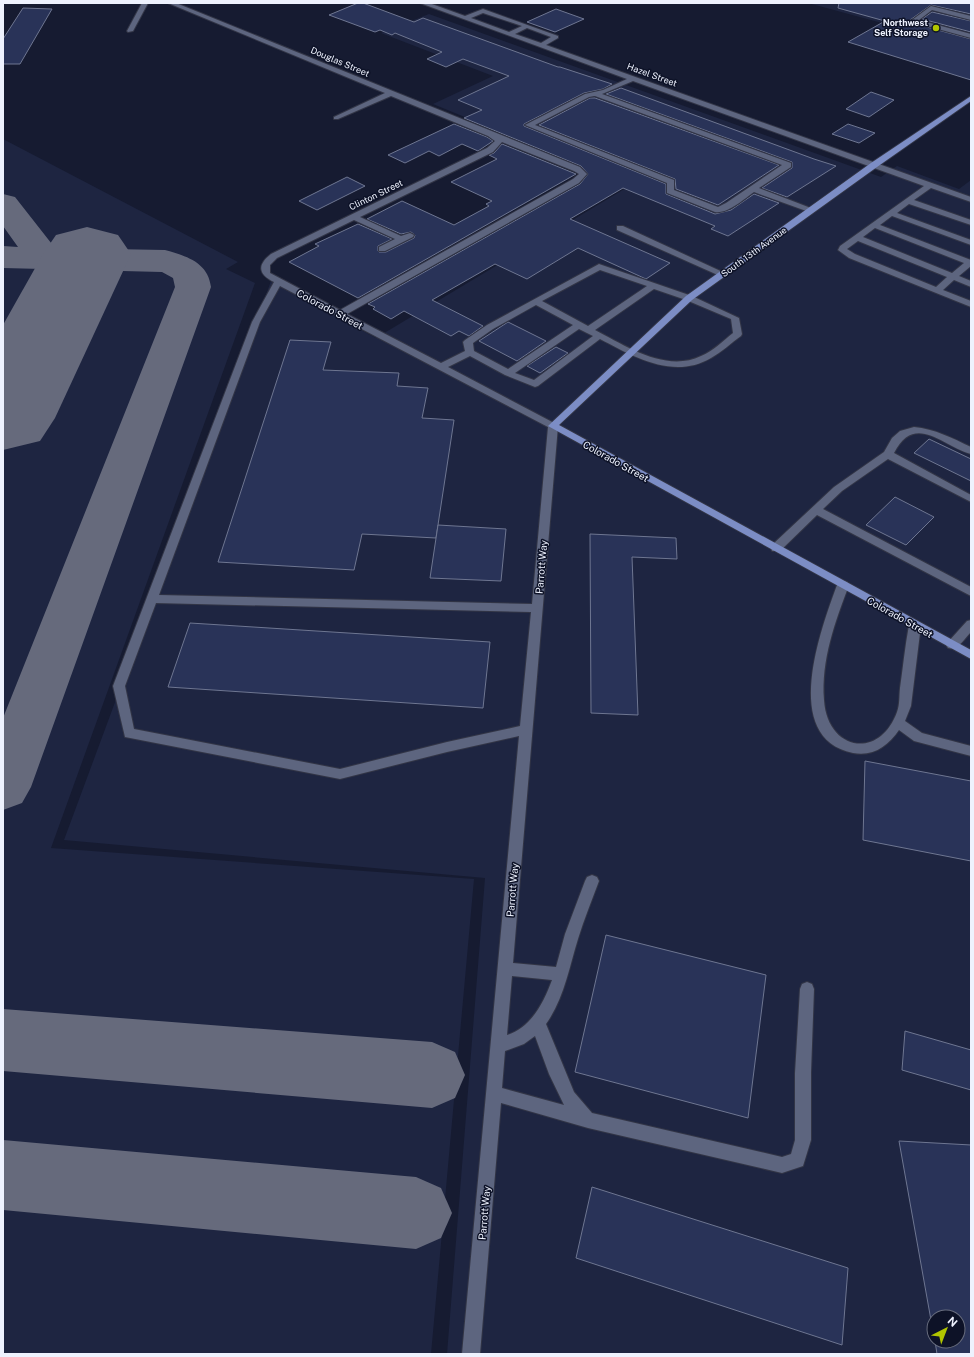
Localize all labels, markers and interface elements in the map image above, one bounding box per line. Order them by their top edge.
place label: Northwest Self Storage [874,17,928,38]
marker: Northwest Self Storage [931,23,941,33]
street label: Douglas Street [309,44,372,79]
street label: Hazel Street [626,60,679,89]
street label: Clinton Street [347,177,405,212]
street label: South 13th Avenue [719,224,789,279]
street label: Colorado Street [295,286,365,332]
street label: Colorado Street [581,438,651,484]
street label: Parrott Way [533,539,549,595]
street label: Colorado Street [865,594,935,640]
street label: Parrott Way [504,862,520,918]
street label: Parrott Way [476,1185,492,1241]
north arrow [926,1309,966,1349]
text: N [945,1314,960,1329]

